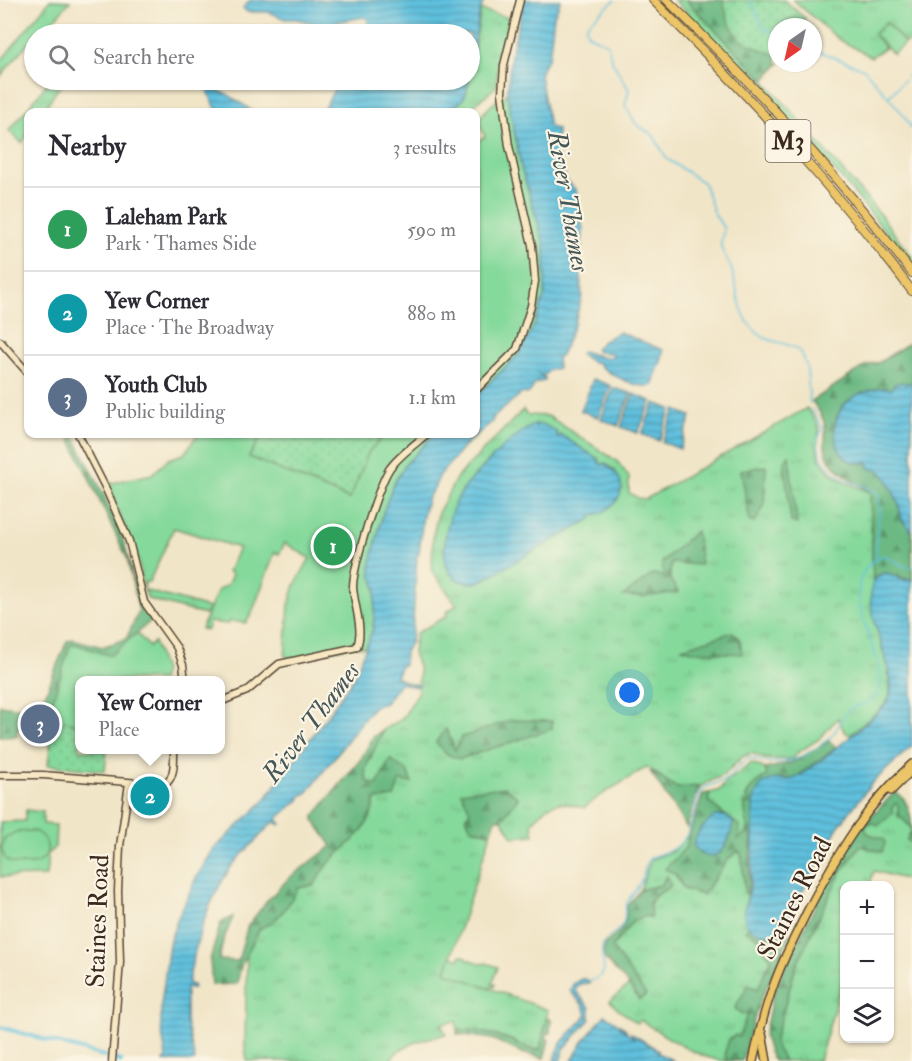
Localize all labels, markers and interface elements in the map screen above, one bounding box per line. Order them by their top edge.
north arrow [768,18,822,72]
search box [24,24,480,90]
icon: search [45,41,78,74]
text: Search here [93,43,195,71]
road number: M3 [766,120,810,162]
water label: River Thames [540,127,597,275]
text: Nearby [48,131,126,163]
text: 3 results [393,135,456,160]
text: Laleham Park [105,203,227,231]
text: 1 [64,217,71,242]
text: 590 m [407,217,456,242]
text: Park · Thames Side [105,231,257,256]
text: Yew Corner [105,287,209,315]
text: 2 [62,301,73,326]
text: 880 m [407,301,456,326]
text: Place · The Broadway [105,315,274,340]
text: Youth Club [105,371,207,399]
text: 3 [64,385,71,410]
text: 1.1 km [409,385,456,410]
text: Public building [105,399,225,424]
pin: 1 [314,524,352,568]
water label: River Thames [255,655,368,790]
popup [75,676,225,754]
your location [615,678,644,707]
text: Yew Corner [98,689,202,717]
pin: 3 [20,702,60,746]
text: Place [98,717,139,742]
pin: 2 [130,774,170,818]
street label: Staines Road [750,832,840,965]
street label: Staines Road [80,854,116,988]
map controls [840,881,894,1043]
button: + [840,881,894,935]
button: − [840,935,894,989]
button: layers [840,989,894,1043]

